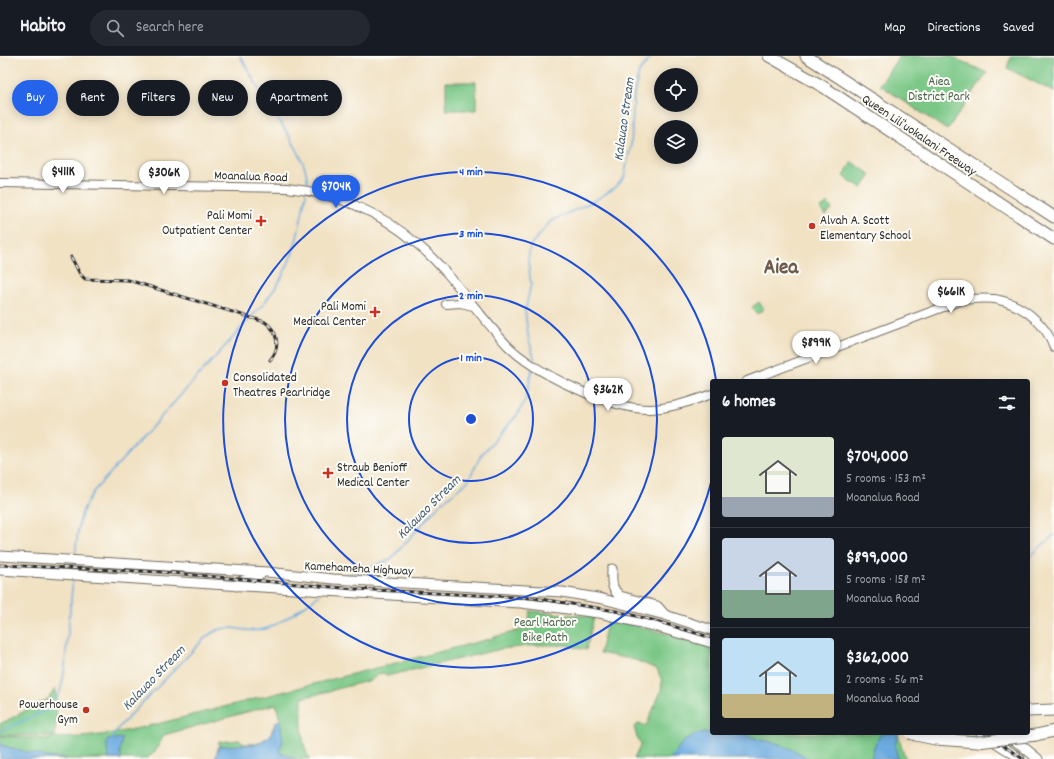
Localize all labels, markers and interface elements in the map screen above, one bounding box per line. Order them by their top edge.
search box [90,10,370,46]
text: Habito [20,14,66,41]
icon: search [104,17,126,39]
text: Search here [136,17,204,39]
text: Map [884,18,906,38]
text: Directions [928,18,981,38]
text: Saved [1003,18,1034,38]
map controls [654,68,698,164]
button: locate [654,68,698,112]
park label: Aiea District Park [908,73,970,107]
water label: Kalauao Stream [609,76,641,162]
chip: Buy [12,80,58,116]
chip: Rent [66,80,119,116]
chip: Filters [127,80,190,116]
chip: New [198,80,248,116]
chip: Apartment [256,80,342,116]
street label: Queen Liliʻuokalani Freeway [857,90,980,182]
button: layers [654,120,698,164]
pin: $411K [35,160,91,194]
pin: $306K [136,161,192,195]
text: $411K [51,163,75,182]
text: $306K [148,164,180,183]
text: 4 min [459,164,483,181]
street label: Moanalua Road [214,167,288,188]
pin: $704K [308,175,364,209]
text: $704K [321,178,351,197]
place label: Pali Momi Outpatient Center [162,207,253,241]
place label: Alvah A. Scott Elementary School [820,212,911,246]
marker: Pali Momi Outpatient Center [255,215,267,227]
marker: Alvah A. Scott Elementary School [807,221,817,231]
text: 3 min [459,226,483,243]
district label: Aiea [764,254,799,284]
pin: $661K [923,280,979,314]
text: $661K [937,283,965,302]
text: 2 min [459,288,483,305]
place label: Pali Momi Medical Center [293,298,367,332]
marker: Pali Momi Medical Center [369,306,381,318]
pin: $899K [788,331,844,365]
text: $899K [801,334,831,353]
text: 1 min [460,350,482,367]
place label: Consolidated Theatres Pearlridge [233,369,330,403]
marker: Consolidated Theatres Pearlridge [220,378,230,388]
pin: $362K [580,378,636,412]
text: $362K [593,381,623,400]
text: 6 homes [722,391,776,415]
icon: filters [996,392,1018,414]
centre of rings [464,412,478,426]
text: $704,000 [846,446,908,470]
icon: home [754,453,802,501]
place label: Straub Benioff Medical Center [337,459,410,493]
marker: Straub Benioff Medical Center [322,467,334,479]
water label: Kalauao Stream [393,470,466,544]
text: 5 rooms · 153 m² [846,470,926,489]
text: Moanalua Road [846,489,920,508]
text: $899,000 [846,547,908,571]
icon: home [754,554,802,602]
street label: Kamehameha Highway [304,557,414,582]
text: 5 rooms · 158 m² [846,571,925,590]
text: Moanalua Road [846,590,920,609]
park label: Pearl Harbor Bike Path [514,614,576,648]
water label: Kalauao Stream [118,641,191,715]
text: $362,000 [846,647,909,671]
icon: home [754,654,802,702]
text: 2 rooms · 56 m² [846,671,923,690]
text: Moanalua Road [846,690,920,709]
place label: Powerhouse Gym [19,696,78,730]
marker: Powerhouse Gym [81,705,91,715]

